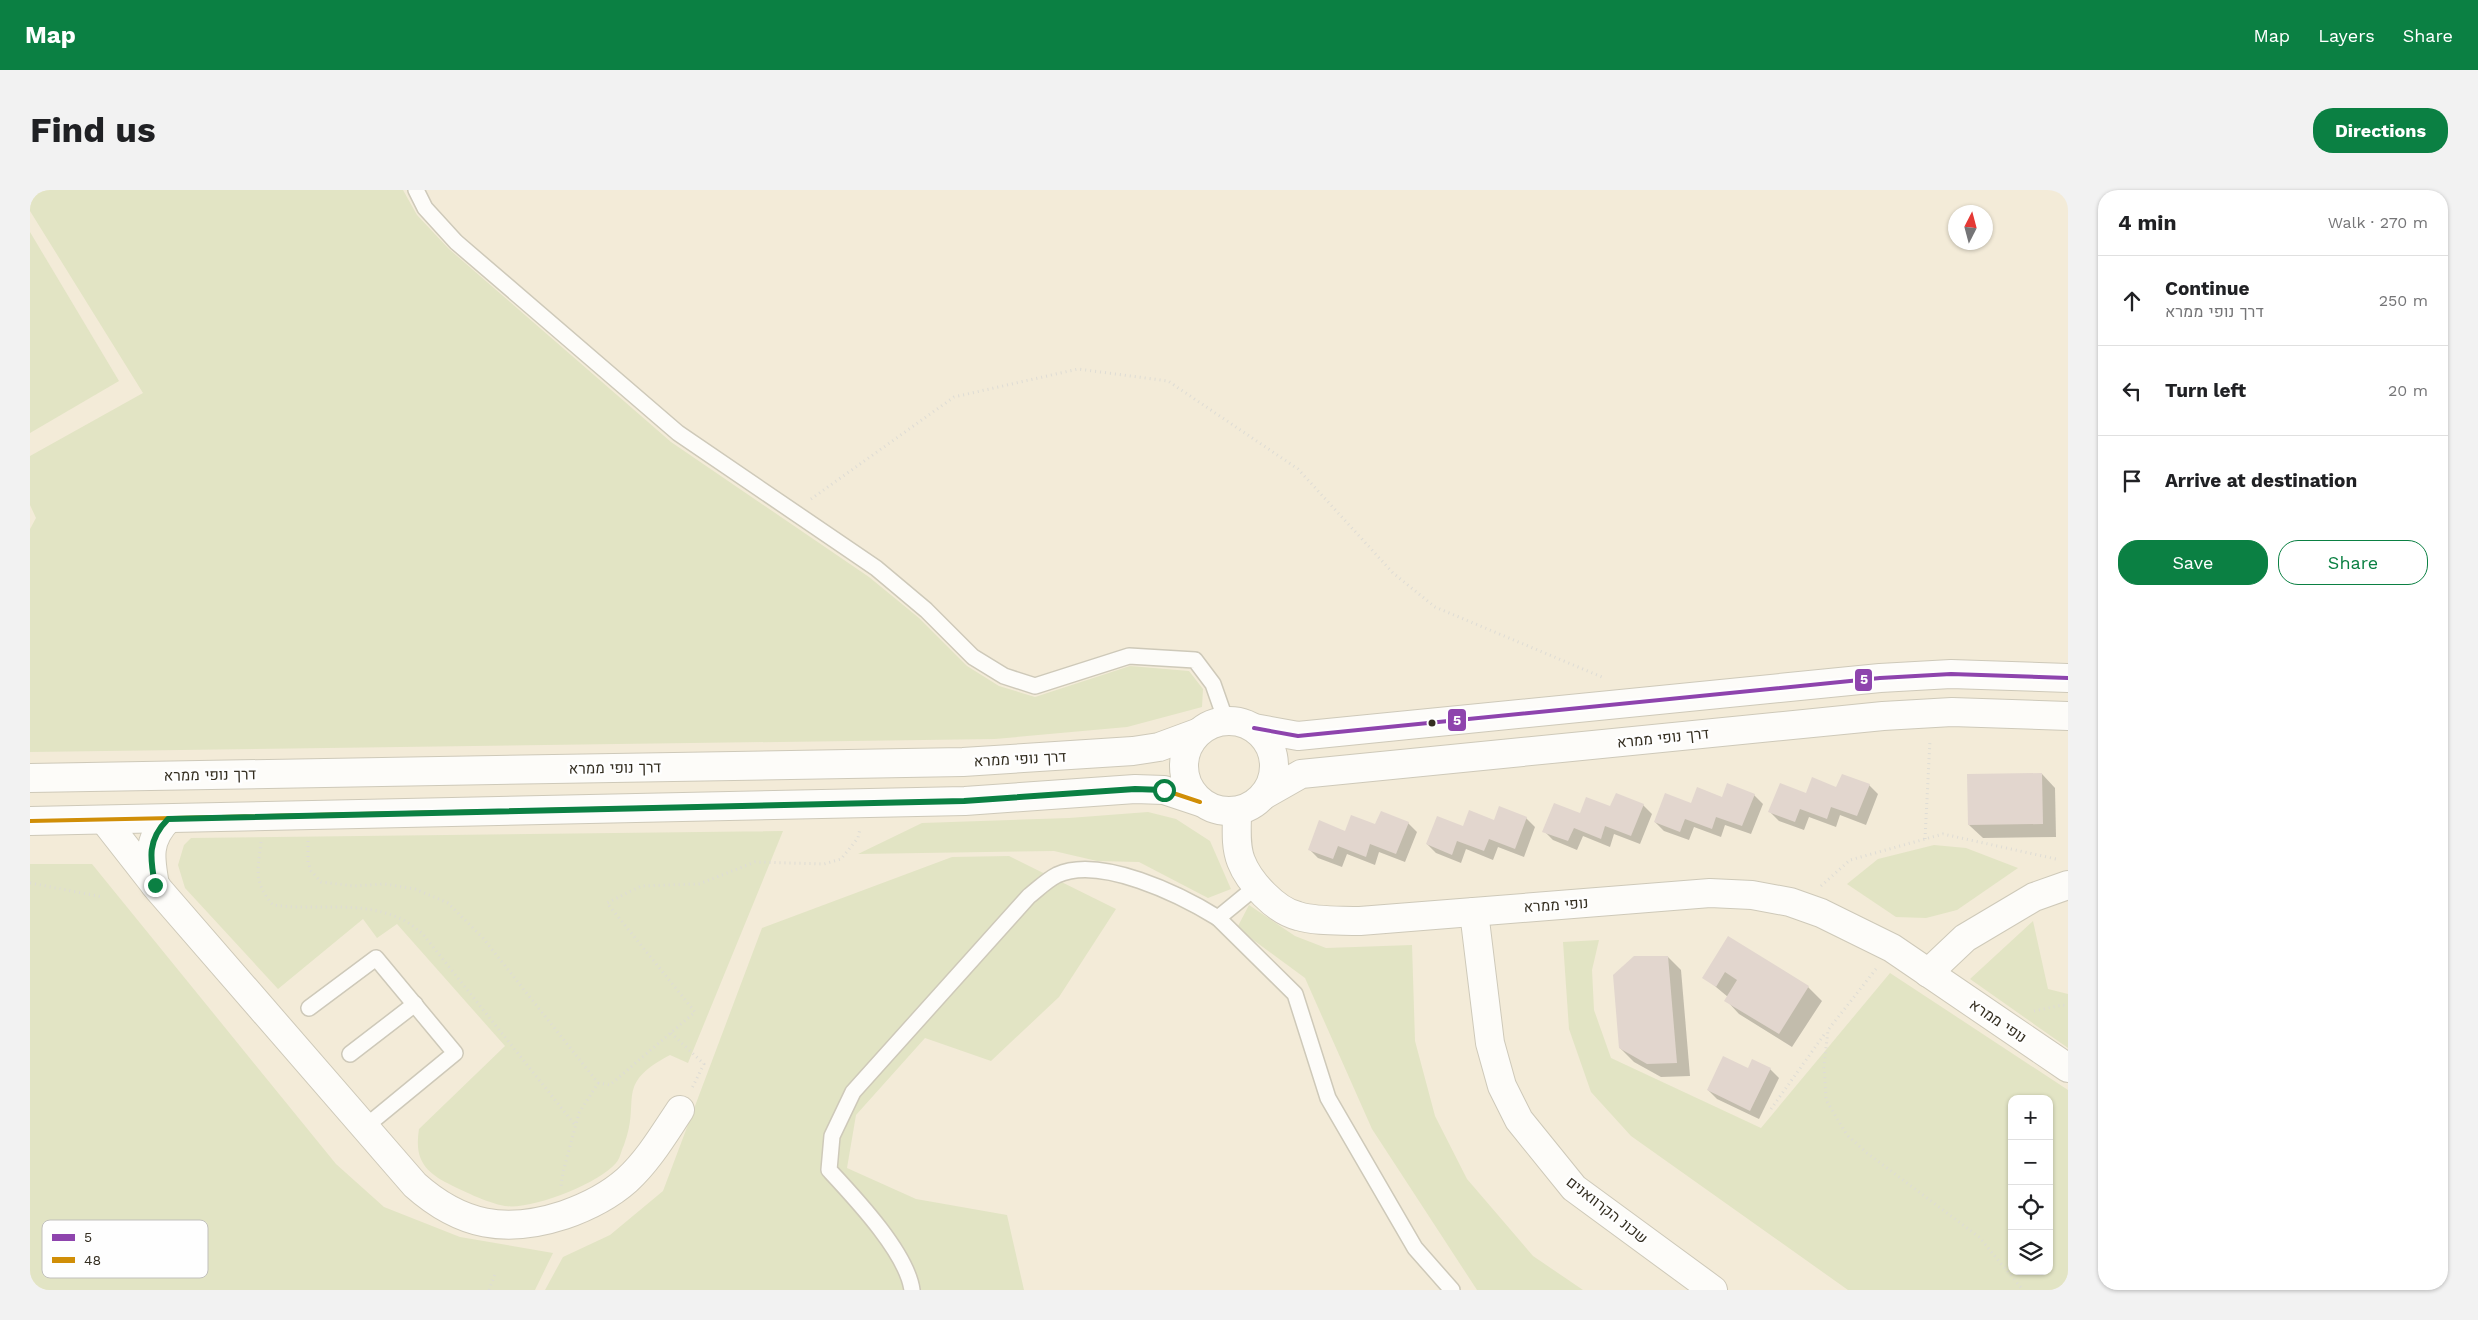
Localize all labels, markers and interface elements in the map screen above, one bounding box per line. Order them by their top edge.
text: Map [25,21,76,49]
text: Map [2253,25,2290,46]
text: Layers [2318,25,2375,46]
text: Share [2403,25,2453,46]
button: Directions [2313,108,2448,153]
text: Find us [30,109,156,151]
north arrow [1948,205,1993,250]
text: 4 min [2118,210,2176,235]
text: Walk · 270 m [2328,213,2428,232]
text: Continue [2165,277,2249,300]
icon: ahead [2118,287,2146,315]
text: 250 m [2379,291,2428,310]
text: דרך נופי ממרא [2165,302,2264,321]
icon: left [2118,377,2146,405]
text: Turn left [2165,379,2246,402]
text: 20 m [2388,381,2428,400]
icon: arrive [2118,467,2146,495]
text: Arrive at destination [2165,469,2357,492]
button: Save [2118,540,2268,585]
button: Share [2278,540,2428,585]
line badge: 5 [1854,668,1873,692]
text: 5 [1860,671,1868,687]
line badge: 5 [1447,708,1467,732]
text: 5 [1453,712,1461,728]
unlabelled marker [1427,718,1437,728]
street label: דרך נופי ממרא [1616,724,1710,752]
street label: דרך נופי ממרא [973,748,1067,770]
street label: דרך נופי ממרא [569,758,662,778]
street label: דרך נופי ממרא [164,765,257,785]
route start [1153,779,1176,802]
route end [144,874,167,897]
street label: נופי ממרא [1523,894,1589,916]
street label: נופי ממרא [1966,995,2030,1047]
map controls [2008,1095,2053,1275]
button: + [2008,1095,2053,1140]
button: − [2008,1140,2053,1185]
street label: שכונ הקרוואנים [1563,1173,1651,1247]
button: locate [2008,1185,2053,1230]
legend [42,1220,208,1278]
text: 5 [84,1229,92,1245]
button: layers [2008,1230,2053,1275]
text: 48 [84,1252,101,1268]

